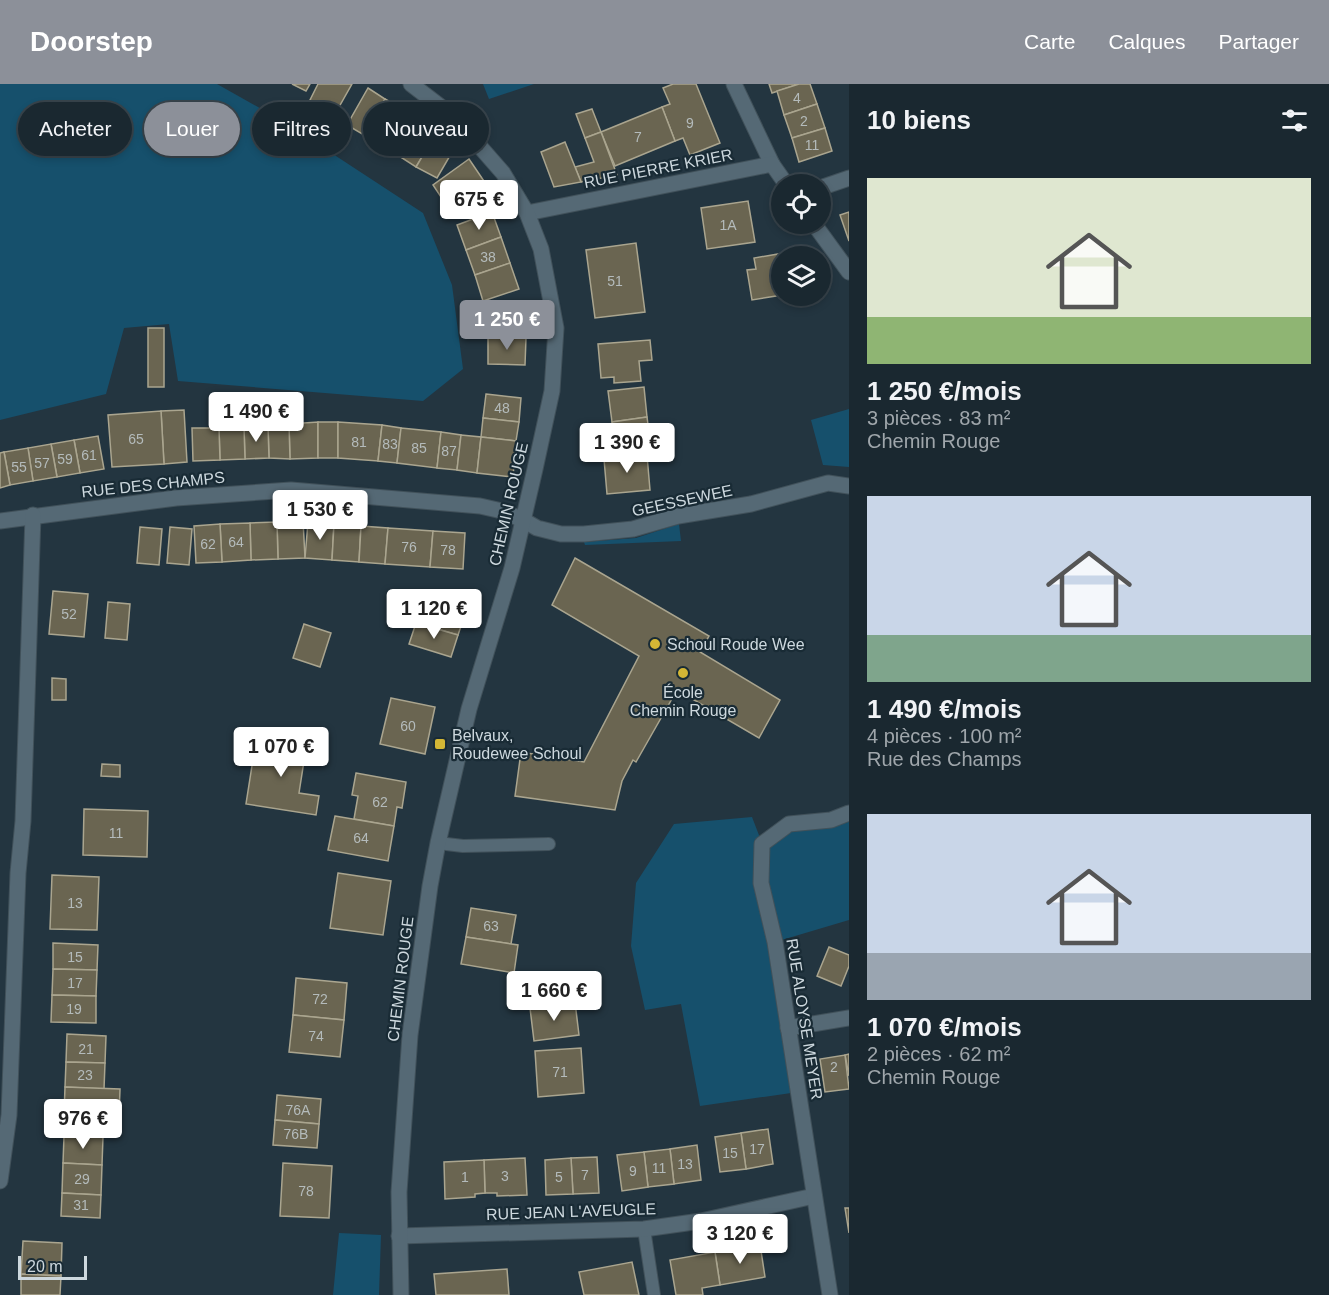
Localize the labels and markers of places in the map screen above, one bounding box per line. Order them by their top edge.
pin: 675 € [437,180,521,231]
pin: 1 250 € [452,300,562,351]
pin: 1 490 € [201,392,311,443]
pin: 1 390 € [572,423,682,474]
pin: 1 530 € [265,490,375,541]
pin: 1 120 € [379,589,489,640]
place label: Schoul Roude Wee [667,636,805,653]
marker: Schoul Roude Wee [648,637,662,651]
marker: École Chemin Rouge [676,666,690,680]
place label: École Chemin Rouge [630,683,736,719]
pin: 1 070 € [226,727,336,778]
place label: Belvaux, Roudewee Schoul [452,727,582,762]
marker: Belvaux, Roudewee Schoul [433,737,447,751]
pin: 1 660 € [499,971,609,1022]
pin: 976 € [41,1099,125,1150]
pin: 3 120 € [685,1214,795,1265]

